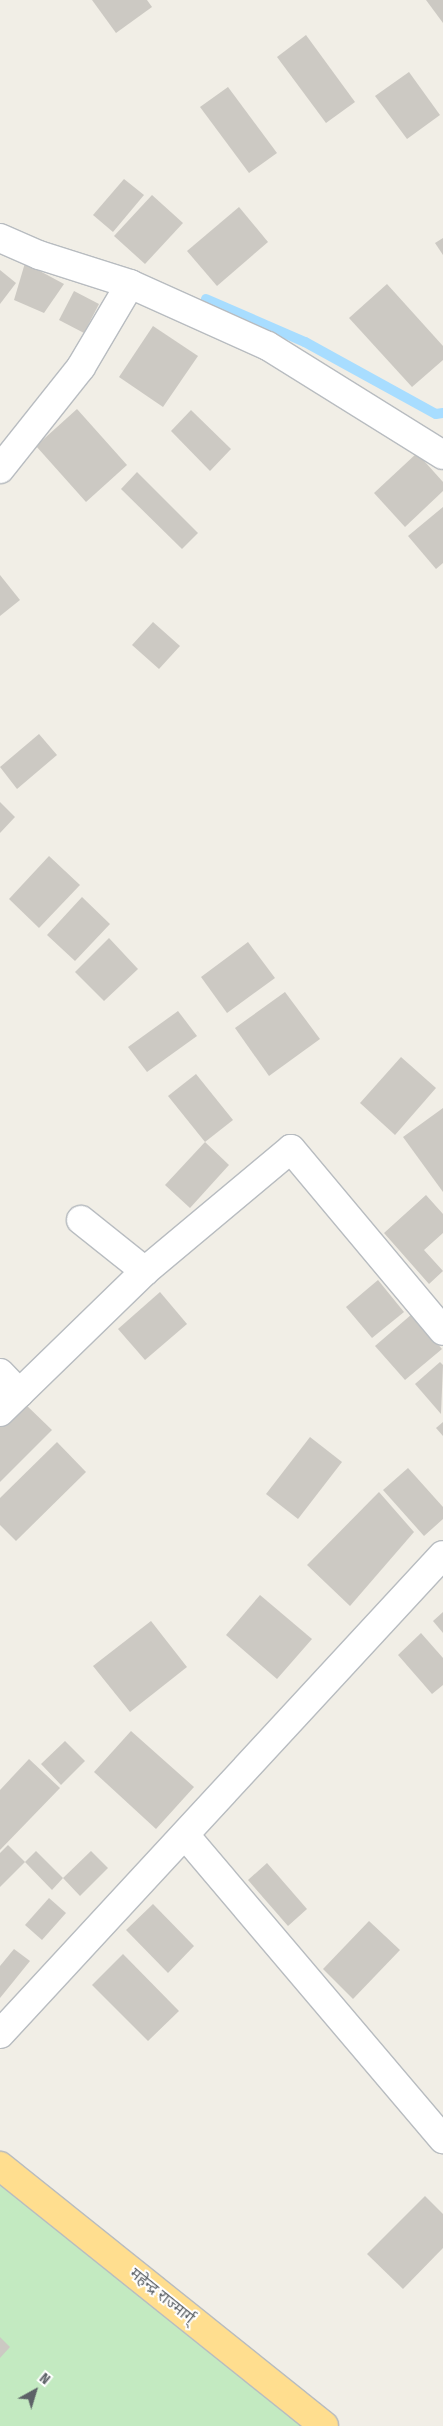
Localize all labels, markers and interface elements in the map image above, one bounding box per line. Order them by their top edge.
street label: महेन्द्र राज्मार्ग् [126,2264,198,2328]
north arrow [10,2366,60,2416]
text: N [36,2370,53,2388]

